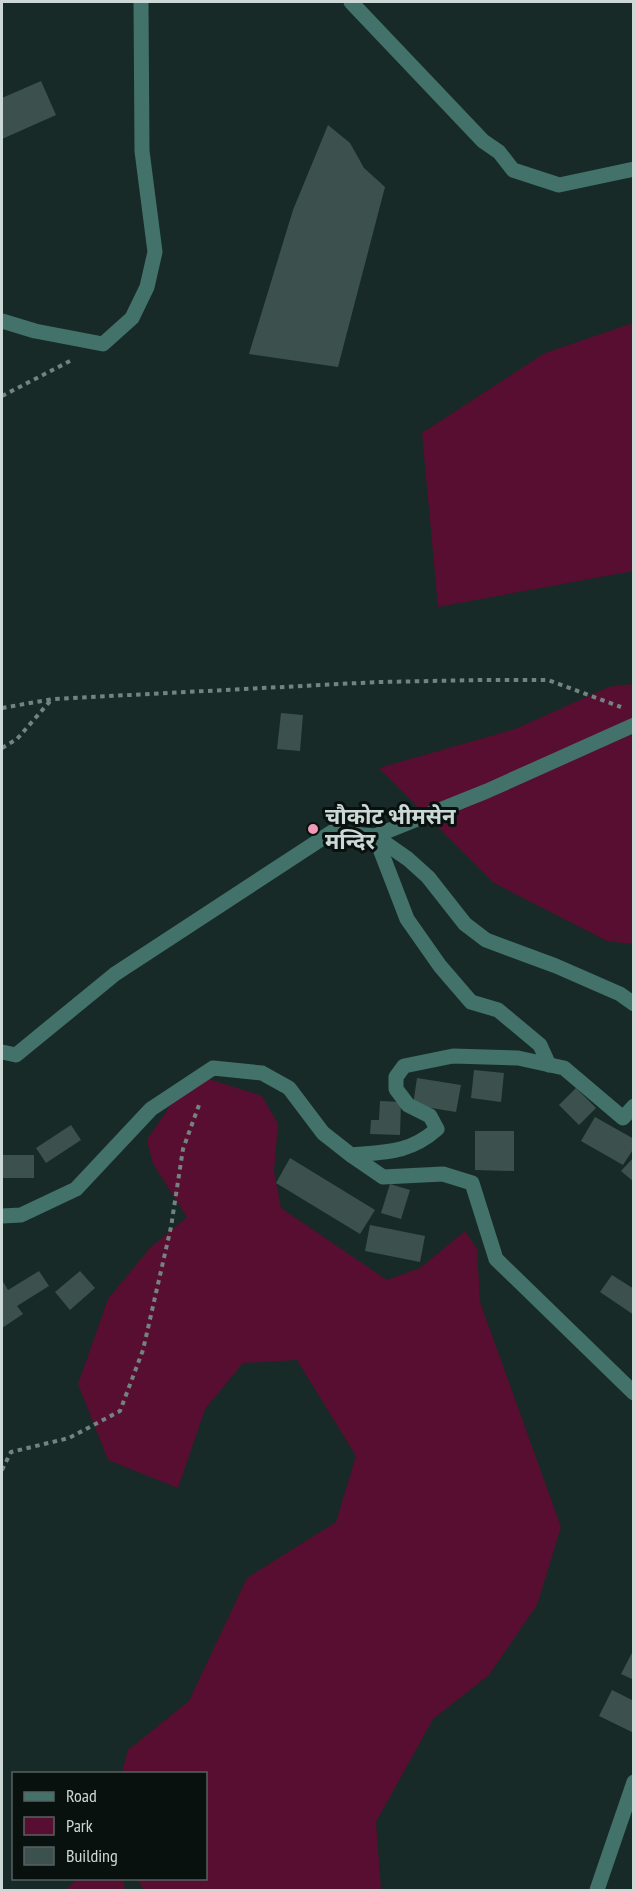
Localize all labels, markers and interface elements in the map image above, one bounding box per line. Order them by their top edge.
place label: चौकोट भीमसेन मन्दिर [325,802,456,855]
marker: चौकोट भीमसेन मन्दिर [306,822,320,836]
legend [12,1772,207,1880]
text: Road [66,1784,97,1807]
text: Park [66,1814,93,1837]
text: Building [66,1844,118,1867]

